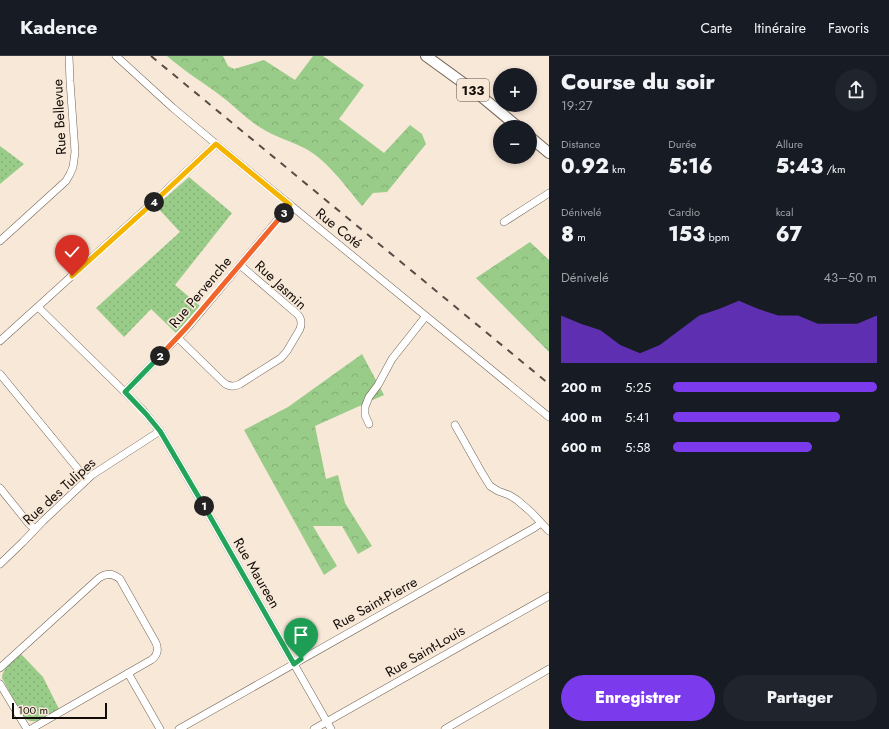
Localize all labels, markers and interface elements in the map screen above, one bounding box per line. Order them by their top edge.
text: Kadence [20,14,97,41]
text: Carte [700,18,732,38]
text: Itinéraire [754,18,806,38]
text: Favoris [828,18,869,38]
text: Course du soir [561,65,715,97]
map controls [493,68,537,164]
button: + [493,68,537,112]
button: share [835,69,877,111]
street label: Rue Bellevue [47,79,71,155]
road number: 133 [457,79,489,101]
text: 19:27 [561,96,592,115]
button: − [493,120,537,164]
text: Distance [561,136,600,152]
text: Durée [668,136,697,152]
text: Allure [776,136,803,152]
text: 0.92 [561,152,609,181]
text: 5:16 [668,152,713,181]
text: 5:43 [776,152,823,181]
text: km [609,161,626,177]
text: /km [823,161,846,177]
pin: 4 [144,192,164,212]
text: 4 [150,194,158,210]
pin: 3 [274,203,294,223]
street label: Rue Coté [312,203,366,253]
text: Dénivelé [561,204,601,220]
text: Cardio [668,204,700,220]
text: kcal [776,204,793,220]
text: 3 [281,205,287,221]
text: 8 [561,220,574,249]
text: 153 [668,220,705,249]
text: 67 [776,220,802,249]
text: m [574,229,586,245]
text: bpm [705,229,730,245]
pin [55,235,89,276]
icon: check [61,241,83,263]
street label: Rue Pervenche [164,252,236,332]
street label: Rue Jasmin [251,256,311,314]
text: Dénivelé [561,268,609,287]
text: 43–50 m [824,268,877,287]
pin: 2 [150,346,170,366]
text: 2 [156,348,164,364]
text: 200 m [561,378,601,397]
text: 5:25 [625,378,651,397]
text: 400 m [561,408,602,427]
text: 5:41 [625,408,650,427]
text: 600 m [561,438,601,457]
text: 5:58 [625,438,651,457]
street label: Rue des Tulipes [18,453,100,529]
pin: 1 [194,496,214,516]
text: 1 [201,498,207,514]
street label: Rue Maureen [229,534,285,612]
street label: Rue Saint-Pierre [329,572,421,634]
pin [284,618,318,659]
street label: Rue Saint-Louis [382,620,469,682]
icon: arrive [290,624,312,646]
button: Enregistrer [561,675,715,721]
button: Partager [723,675,877,721]
scale bar [12,701,107,720]
text: 100 m [18,702,48,718]

